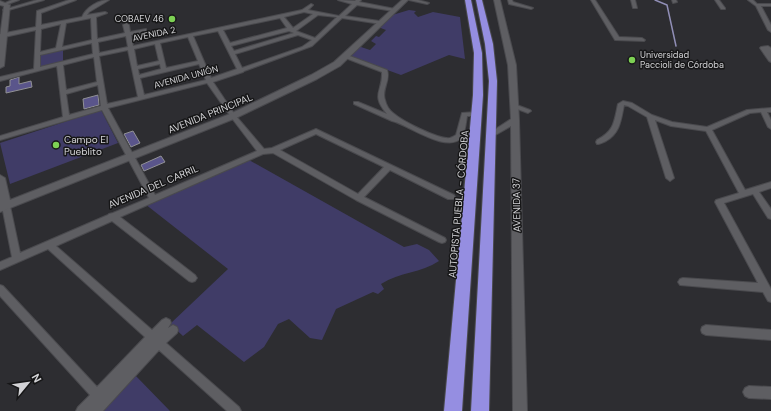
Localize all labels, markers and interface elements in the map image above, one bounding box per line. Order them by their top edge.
place label: COBAEV 46 [115,13,164,25]
marker: COBAEV 46 [167,14,177,24]
street label: AVENIDA 2 [131,24,177,44]
place label: Universidad Paccioli de Córdoba [640,49,724,71]
marker: Universidad Paccioli de Córdoba [627,55,637,65]
street label: AVENIDA UNIÓN [152,62,219,91]
street label: AVENIDA PRINCIPAL [166,91,254,136]
street label: AUTOPISTA PUEBLA - CÓRDOBA [446,129,471,279]
place label: Campo El Pueblito [64,133,108,158]
marker: Campo El Pueblito [51,140,61,150]
street label: AVENIDA DEL CARRIL [106,162,200,211]
street label: AVENIDA 37 [510,178,523,232]
north arrow [8,363,48,403]
text: N [29,371,45,385]

